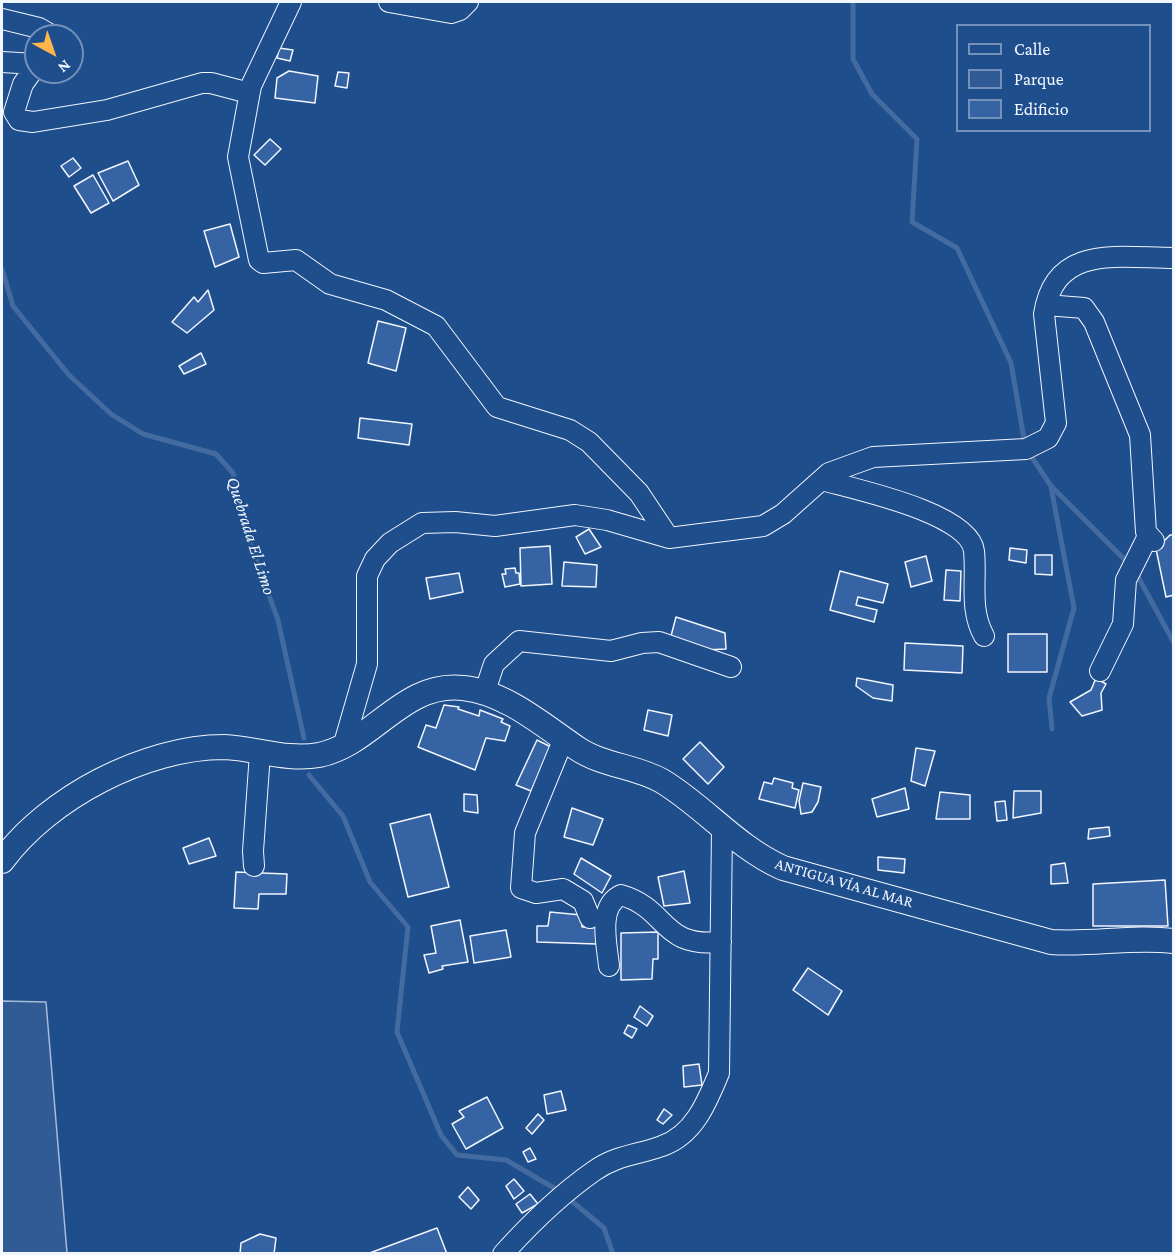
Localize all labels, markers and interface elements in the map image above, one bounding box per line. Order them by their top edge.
north arrow [24,24,84,84]
legend [956,24,1151,132]
text: Calle [1014,39,1050,59]
text: N [55,57,74,77]
text: Parque [1014,69,1064,89]
text: Edificio [1014,99,1069,119]
water label: Quebrada El Limo [222,474,280,598]
street label: ANTIGUA VÍA AL MAR [773,854,915,912]

